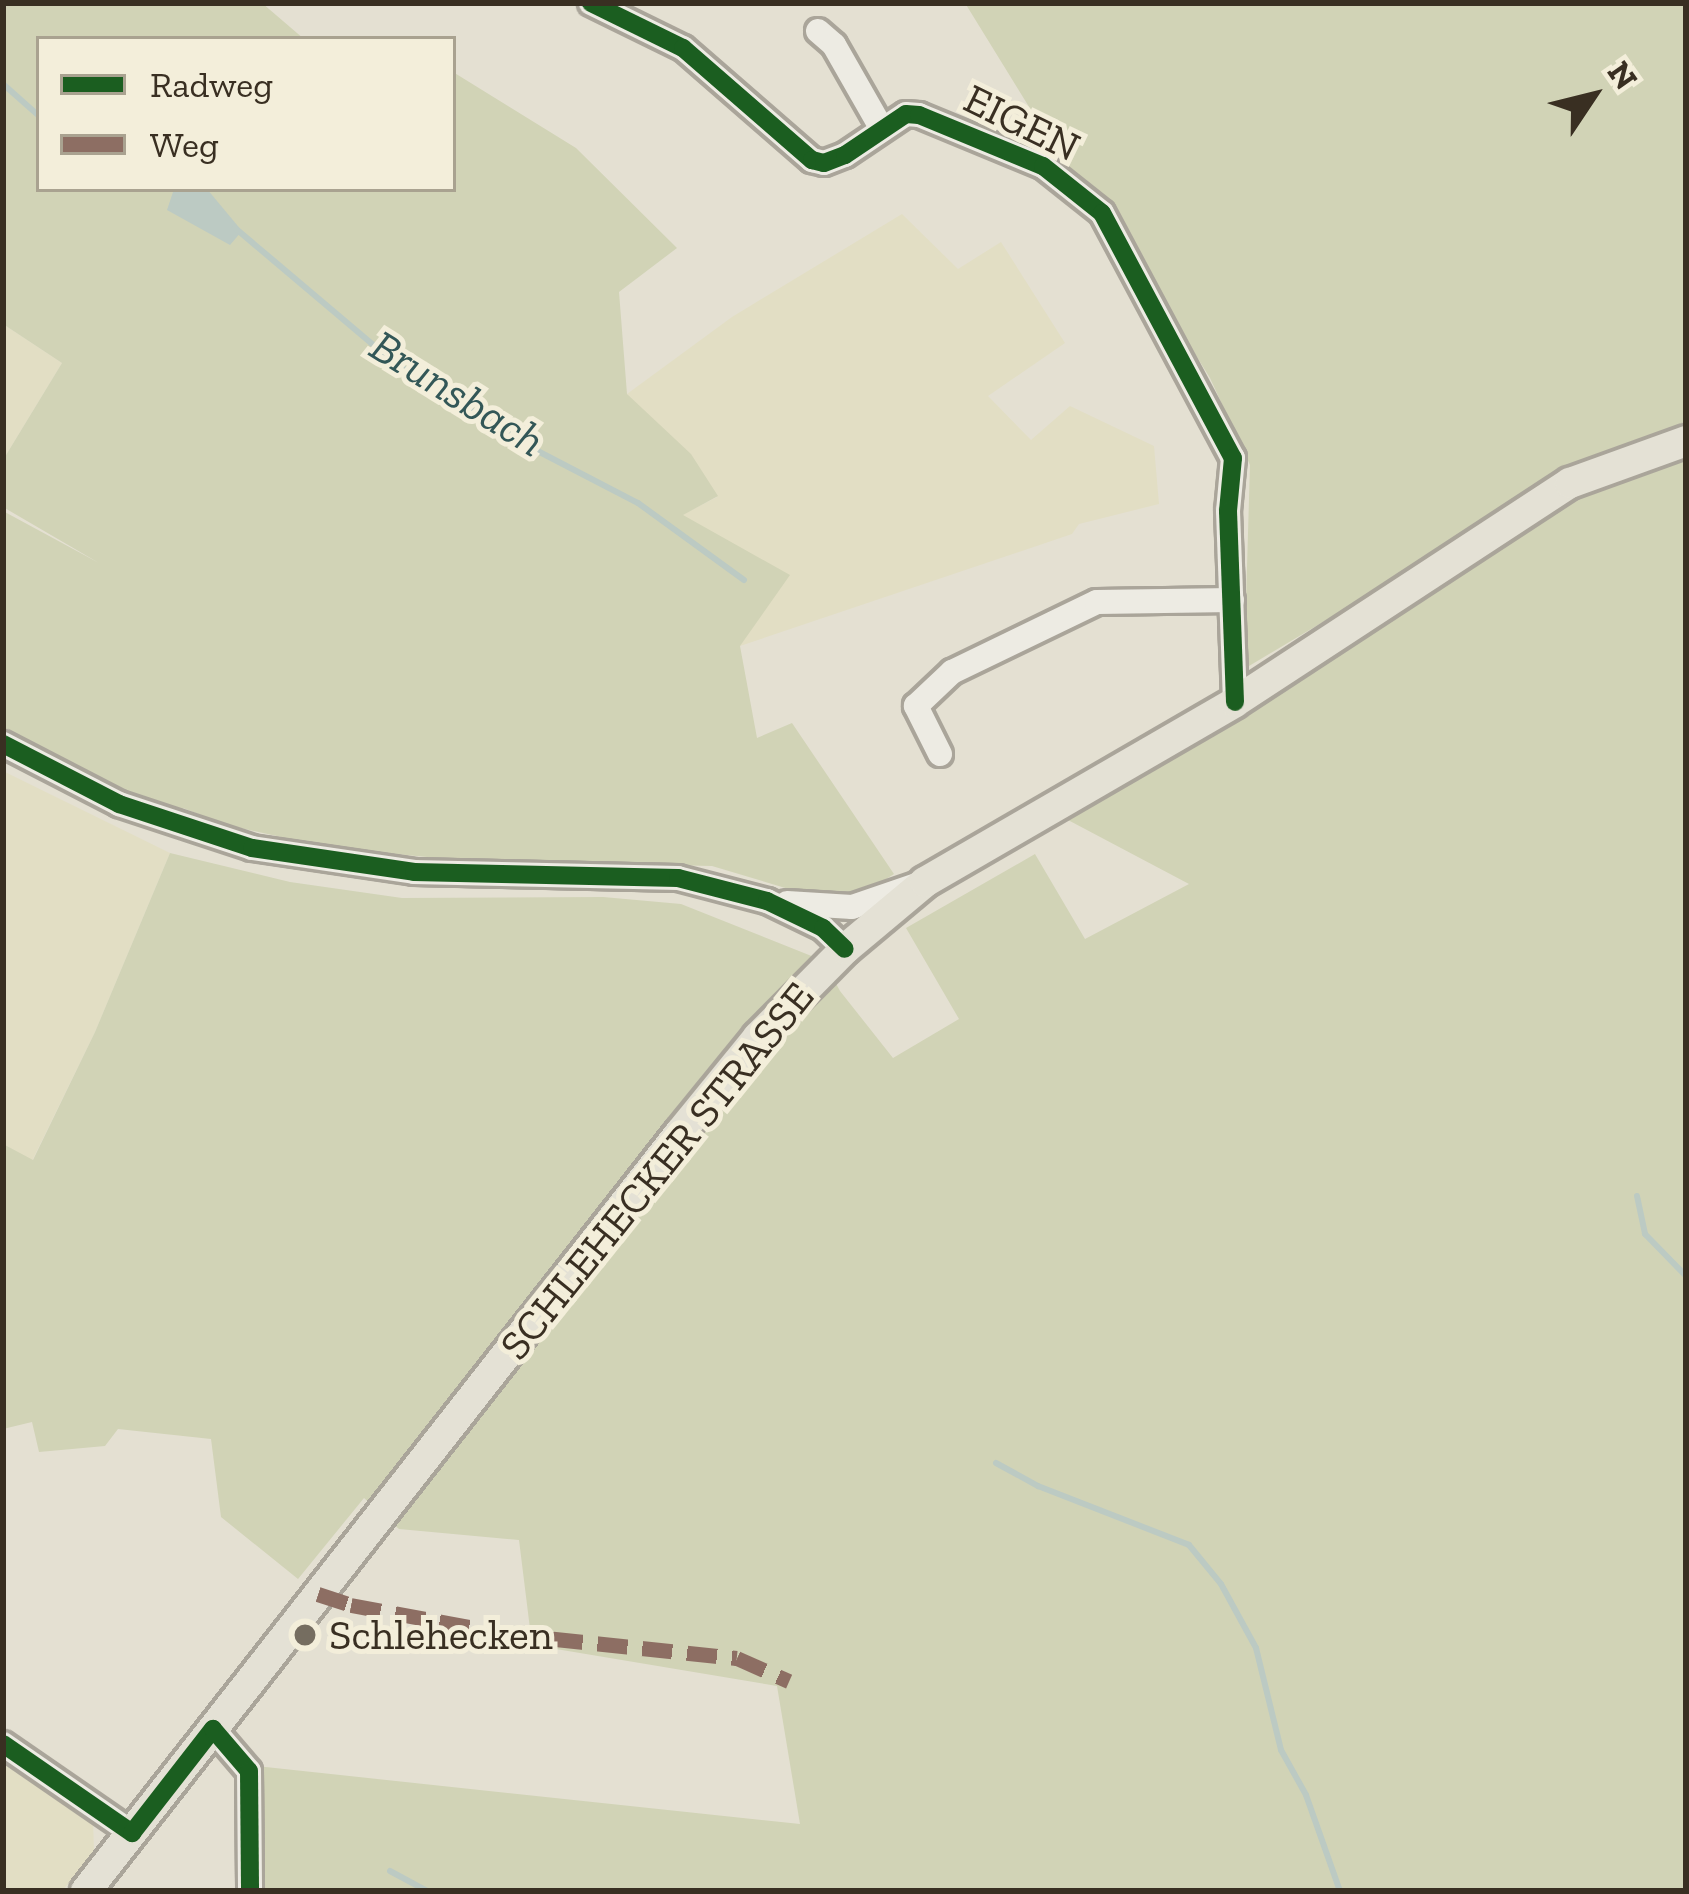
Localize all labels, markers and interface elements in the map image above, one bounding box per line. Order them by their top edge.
legend [36,36,456,192]
north arrow [1533,36,1653,156]
text: N [1600,54,1646,97]
text: Radweg [150,63,273,106]
street label: EIGEN [956,74,1088,172]
text: Weg [150,123,219,166]
water label: Brunsbach [360,319,554,469]
street label: SCHLEHECKER STRASSE [489,972,825,1370]
place label: Schlehecken [329,1610,553,1660]
marker: Schlehecken [292,1622,318,1648]

